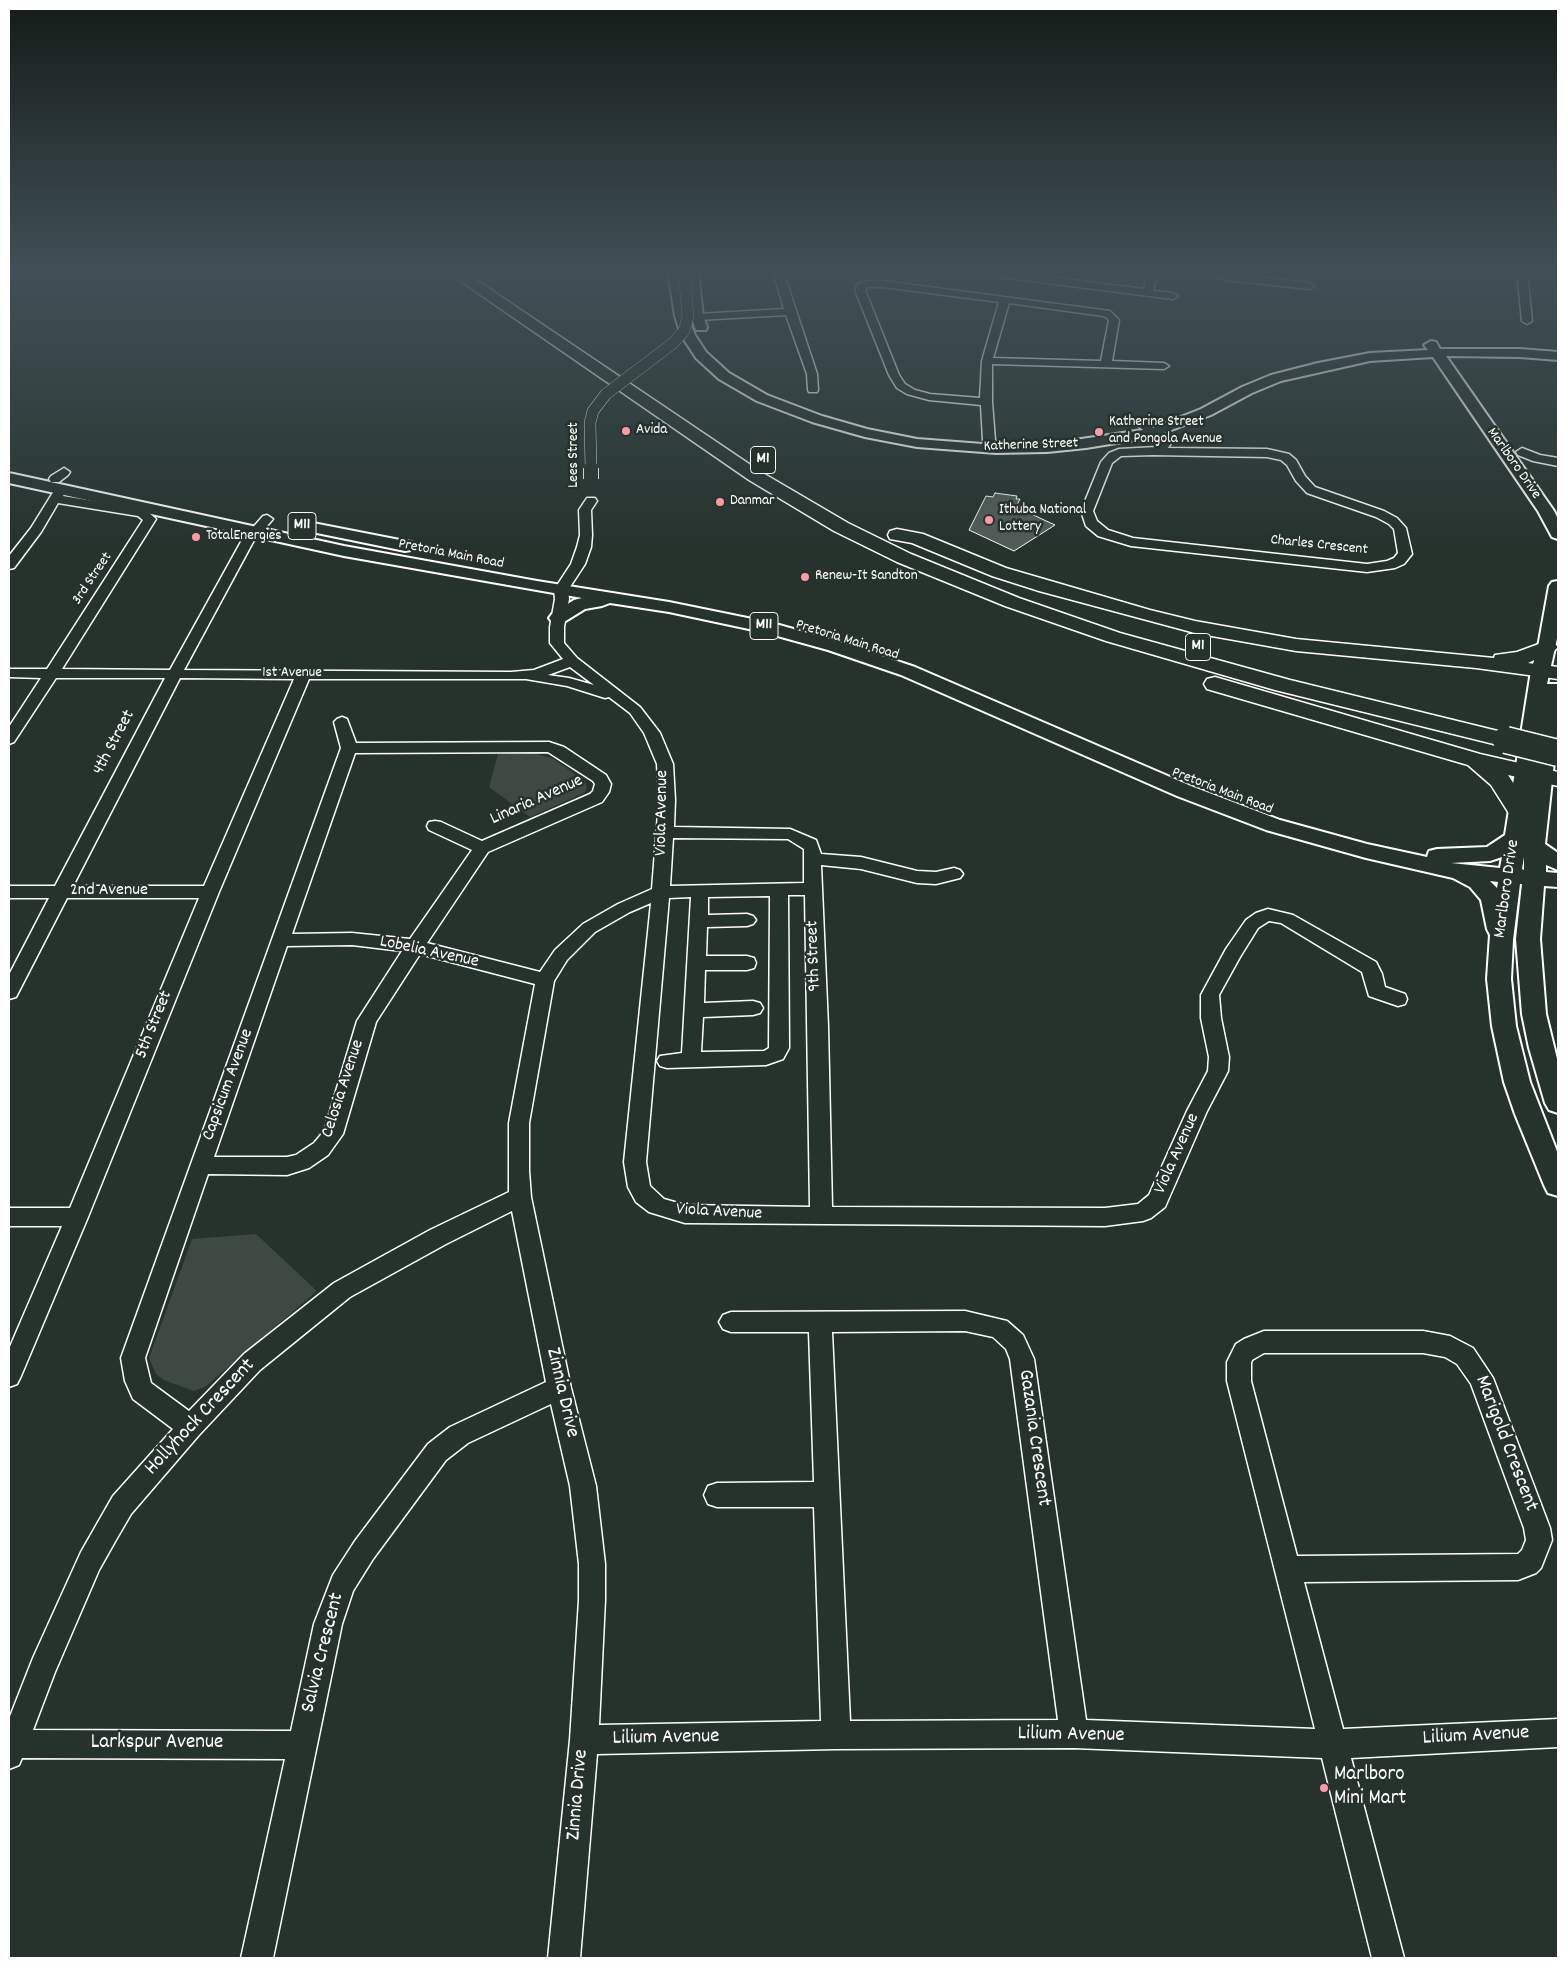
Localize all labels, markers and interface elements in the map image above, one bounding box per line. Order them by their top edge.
place label: Katherine Street and Pongola Avenue [1109,414,1222,449]
street label: Lees Street [566,422,584,488]
place label: Avida [636,422,667,440]
marker: Avida [620,425,632,437]
street label: Marlboro Drive [1482,425,1544,503]
marker: Katherine Street and Pongola Avenue [1093,426,1105,438]
street label: Katherine Street [983,435,1079,457]
road number: M1 [750,446,776,474]
place label: Danmar [730,493,775,511]
marker: Danmar [714,496,726,508]
place label: Ithuba National Lottery [999,502,1086,537]
road number: M11 [288,512,316,540]
marker: Ithuba National Lottery [983,514,995,526]
place label: TotalEnergies [206,528,282,546]
marker: TotalEnergies [190,531,202,543]
street label: Charles Crescent [1269,532,1369,560]
street label: Pretoria Main Road [397,536,505,574]
street label: 3rd Street [69,549,117,609]
place label: Renew-It Sandton [815,568,918,586]
marker: Renew-It Sandton [799,571,811,583]
road number: M11 [750,612,778,640]
street label: Pretoria Main Road [793,617,901,665]
road number: M1 [1186,634,1210,660]
street label: 1st Avenue [262,665,322,683]
street label: 4th Street [89,707,141,779]
street label: Pretoria Main Road [1169,764,1275,820]
street label: Viola Avenue [651,770,675,856]
street label: Linaria Avenue [487,771,587,831]
street label: Marlboro Drive [1490,838,1526,940]
street label: 2nd Avenue [70,881,148,903]
street label: 9th Street [803,920,827,992]
street label: Lobelia Avenue [378,932,480,974]
street label: 5th Street [132,988,178,1062]
street label: Capsicum Avenue [199,1026,259,1144]
street label: Celosia Avenue [318,1037,370,1141]
street label: Viola Avenue [1151,1110,1205,1198]
street label: Viola Avenue [675,1200,763,1226]
street label: Zinnia Drive [538,1346,584,1440]
street label: Hollyhock Crescent [140,1354,262,1482]
street label: Gazania Crescent [1011,1368,1055,1508]
street label: Marigold Crescent [1468,1373,1542,1515]
street label: Salvia Crescent [297,1590,351,1716]
street label: Lilium Avenue [1017,1722,1125,1750]
street label: Lilium Avenue [1422,1722,1530,1752]
street label: Lilium Avenue [612,1725,720,1753]
street label: Larkspur Avenue [91,1731,223,1757]
street label: Zinnia Drive [562,1748,596,1842]
place label: Marlboro Mini Mart [1334,1763,1406,1813]
marker: Marlboro Mini Mart [1318,1782,1330,1794]

